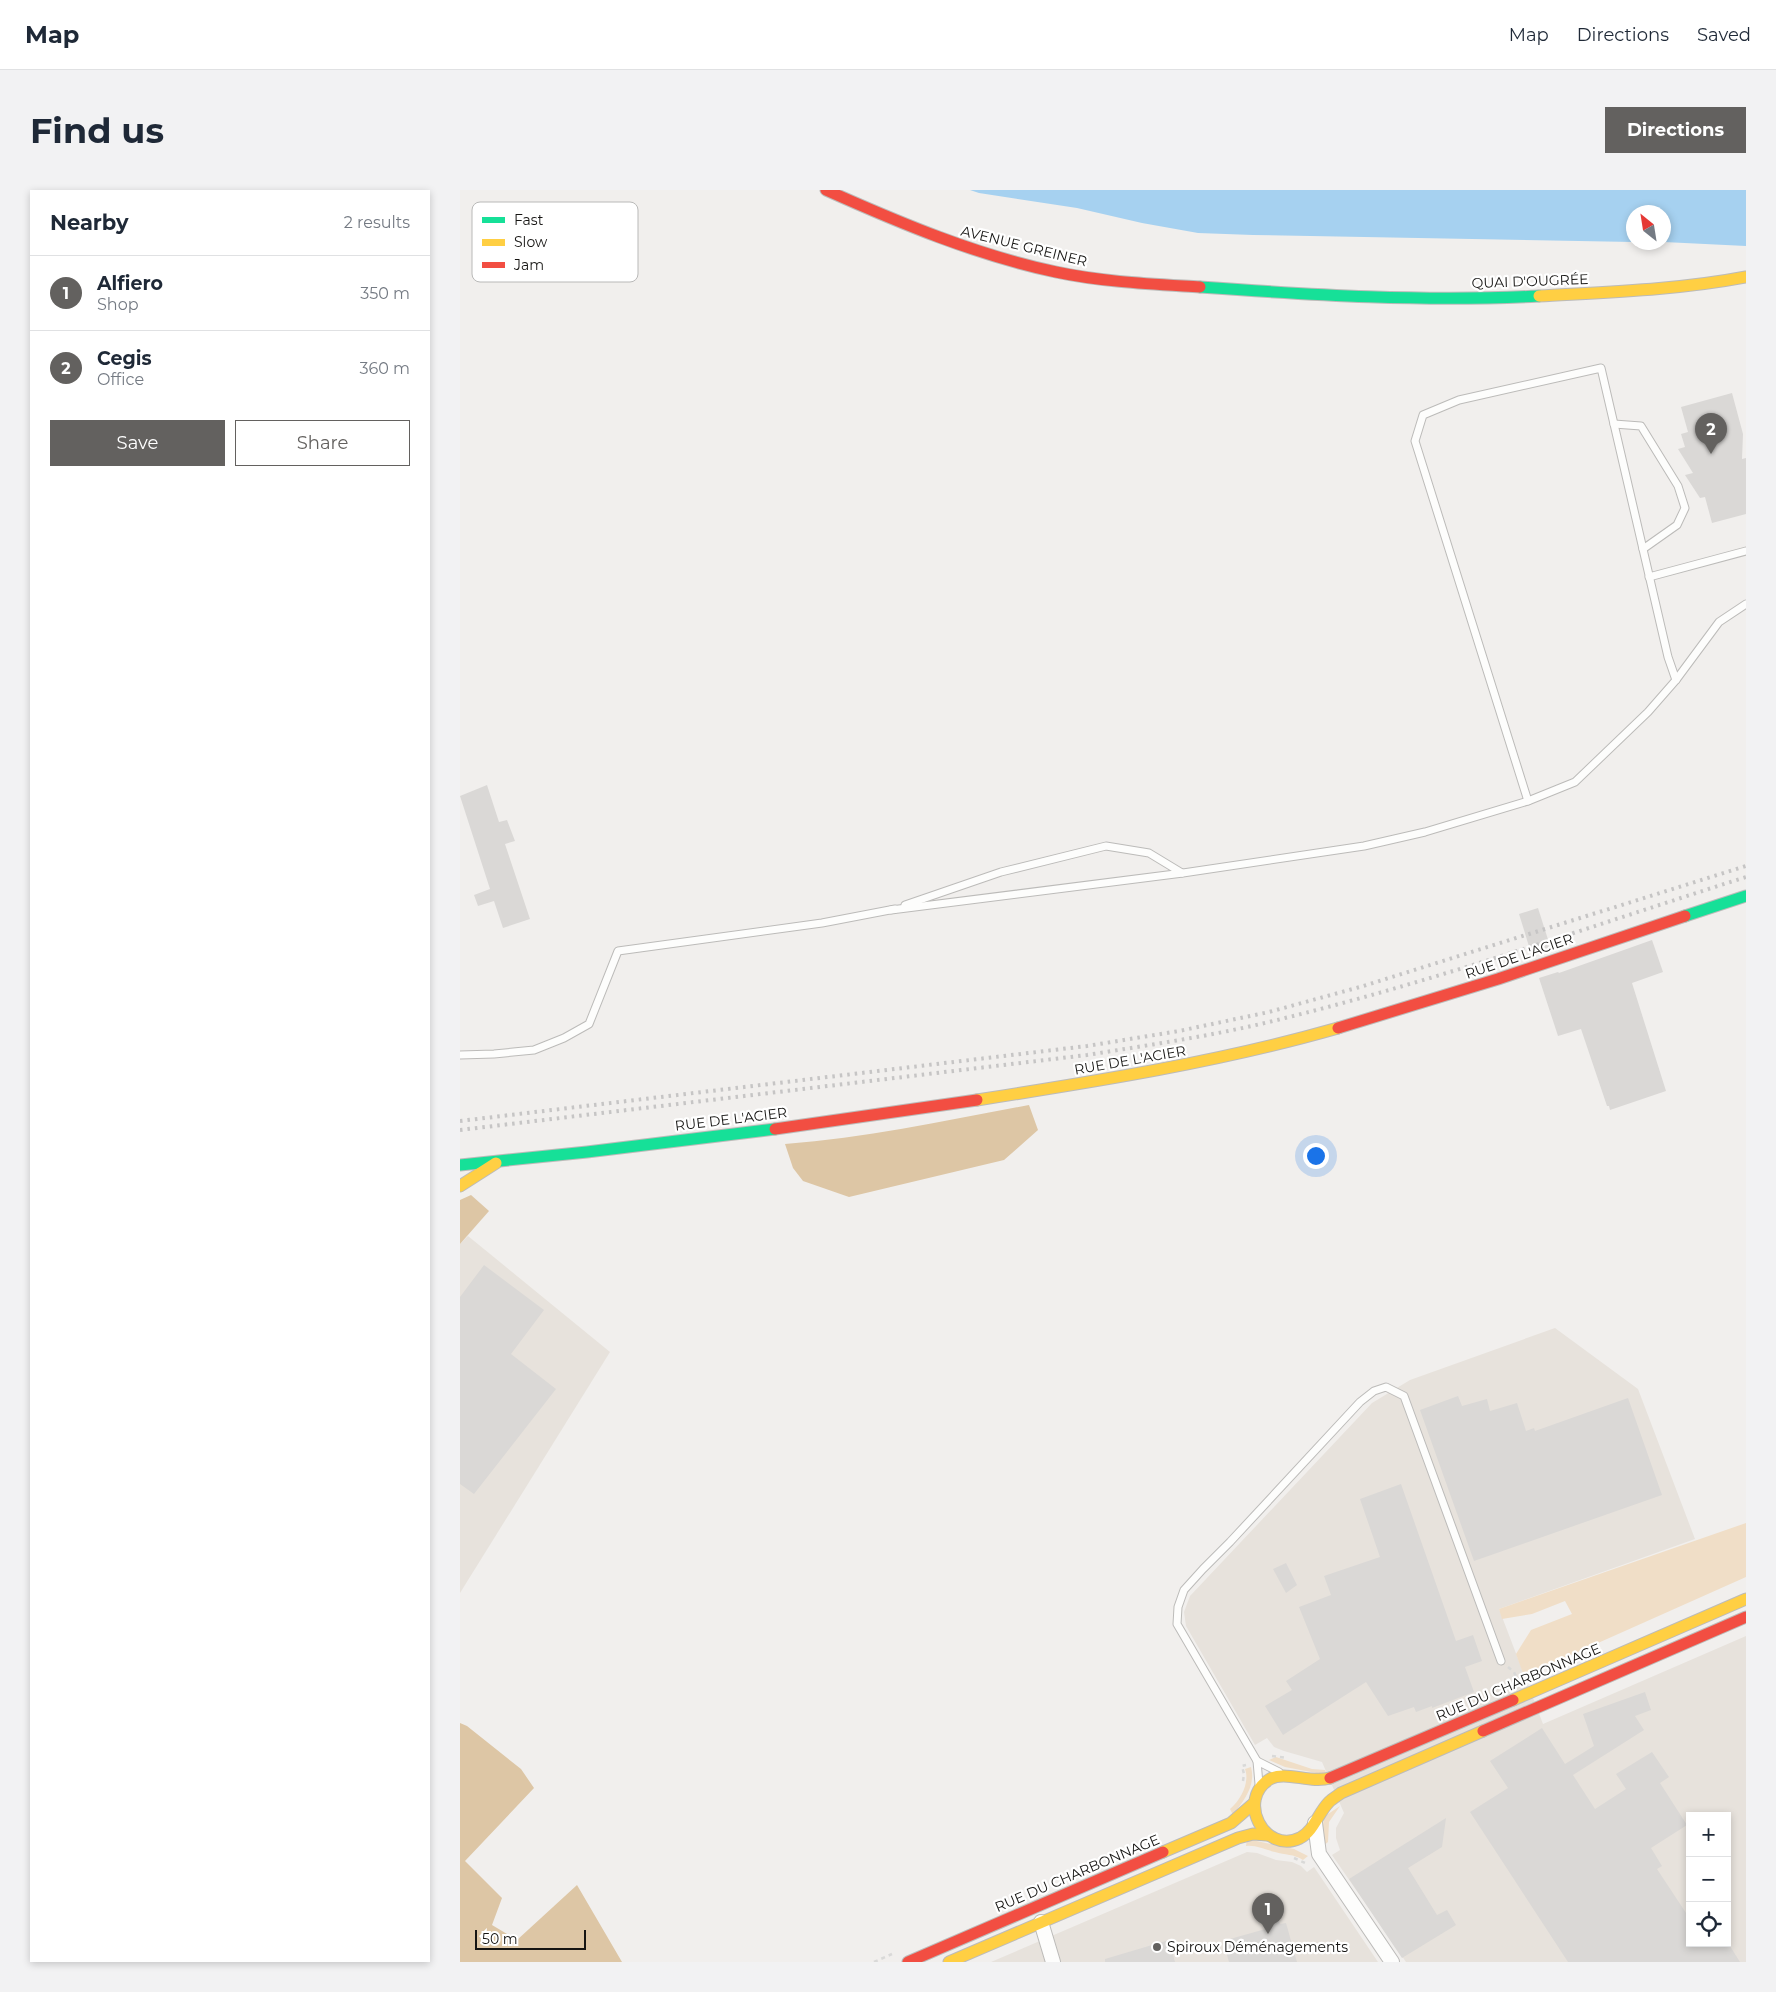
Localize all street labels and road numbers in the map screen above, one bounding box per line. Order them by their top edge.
street label: AVENUE GREINER [959,222,1089,270]
street label: QUAI D'OUGRÉE [1471,270,1589,292]
street label: RUE DE L'ACIER [1463,929,1575,983]
street label: RUE DE L'ACIER [1073,1041,1187,1079]
street label: RUE DE L'ACIER [674,1103,788,1135]
street label: RUE DU CHARBONNAGE [1433,1639,1603,1725]
street label: RUE DU CHARBONNAGE [992,1830,1162,1916]

